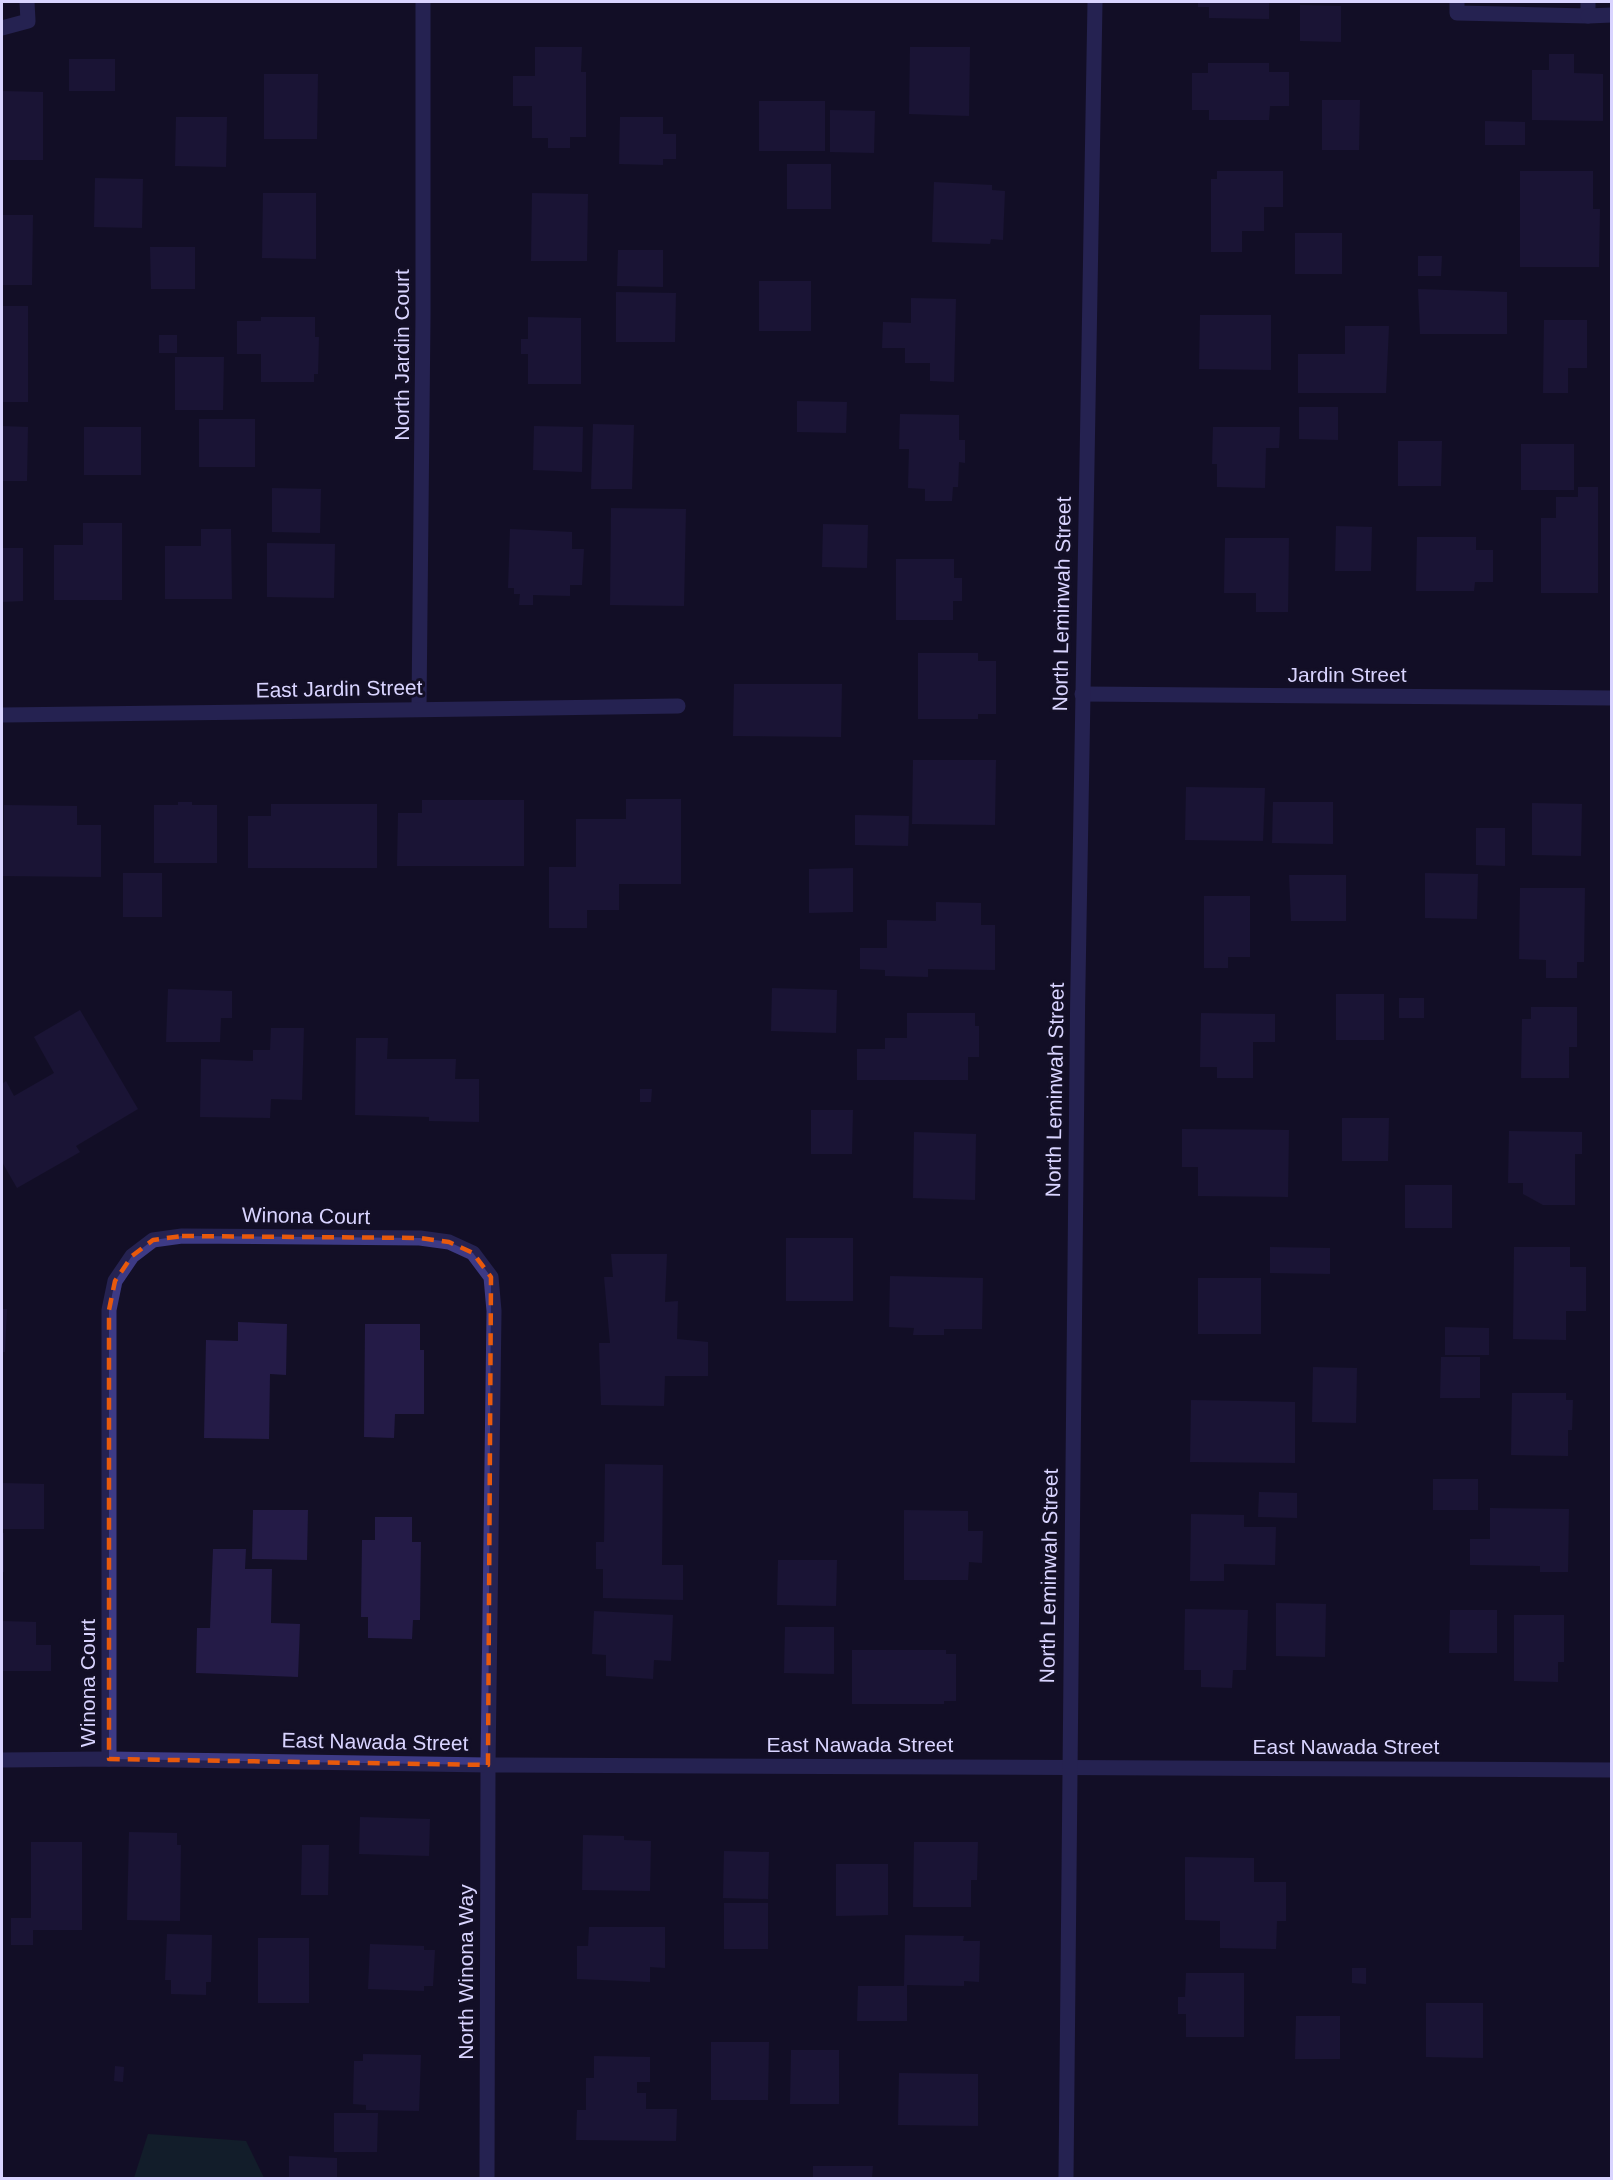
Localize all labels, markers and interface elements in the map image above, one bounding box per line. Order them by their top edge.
street label: North Jardin Court [390,269,413,441]
street label: North Leminwah Street [1048,496,1075,712]
street label: Jardin Street [1287,663,1407,686]
street label: East Jardin Street [255,676,423,701]
street label: North Leminwah Street [1041,982,1068,1198]
street label: Winona Court [242,1203,371,1228]
street label: North Leminwah Street [1035,1468,1062,1684]
street label: Winona Court [76,1619,99,1747]
street label: East Nawada Street [281,1728,469,1755]
street label: East Nawada Street [767,1733,954,1756]
street label: East Nawada Street [1253,1735,1440,1758]
street label: North Winona Way [454,1884,477,2060]

